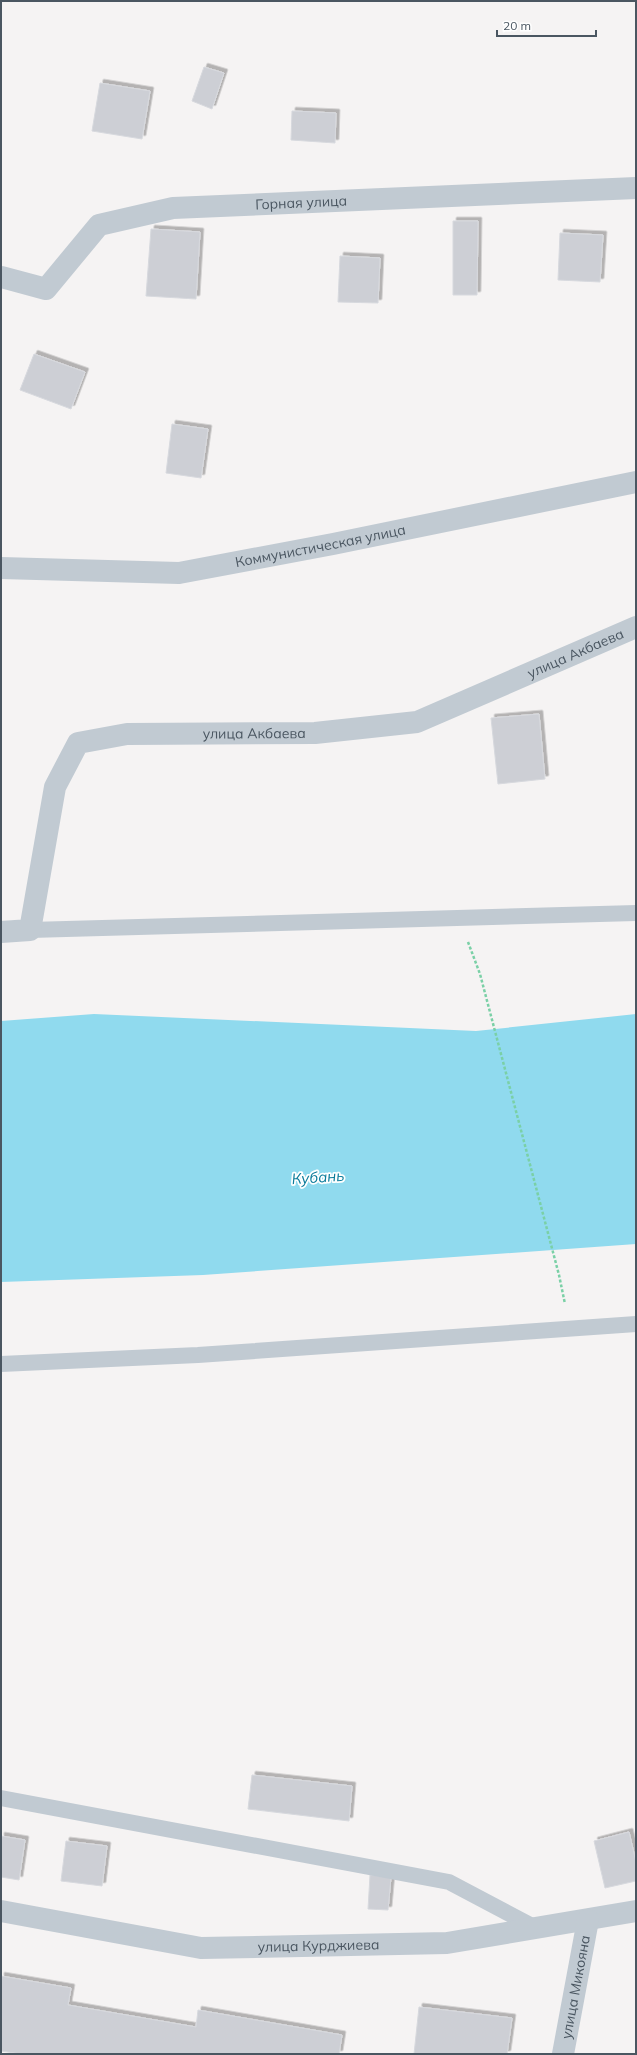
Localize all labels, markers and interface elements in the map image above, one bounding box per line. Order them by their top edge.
scale bar [497,12,596,38]
text: 20 m [503,18,531,33]
street label: Горная улица [255,191,348,213]
street label: Коммунистическая улица [234,520,407,571]
street label: улица Акбаева [525,624,626,682]
street label: улица Акбаева [203,724,306,743]
water label: Кубань [291,1166,345,1188]
street label: улица Микояна [557,1934,594,2040]
street label: улица Курджиева [258,1935,380,1956]

